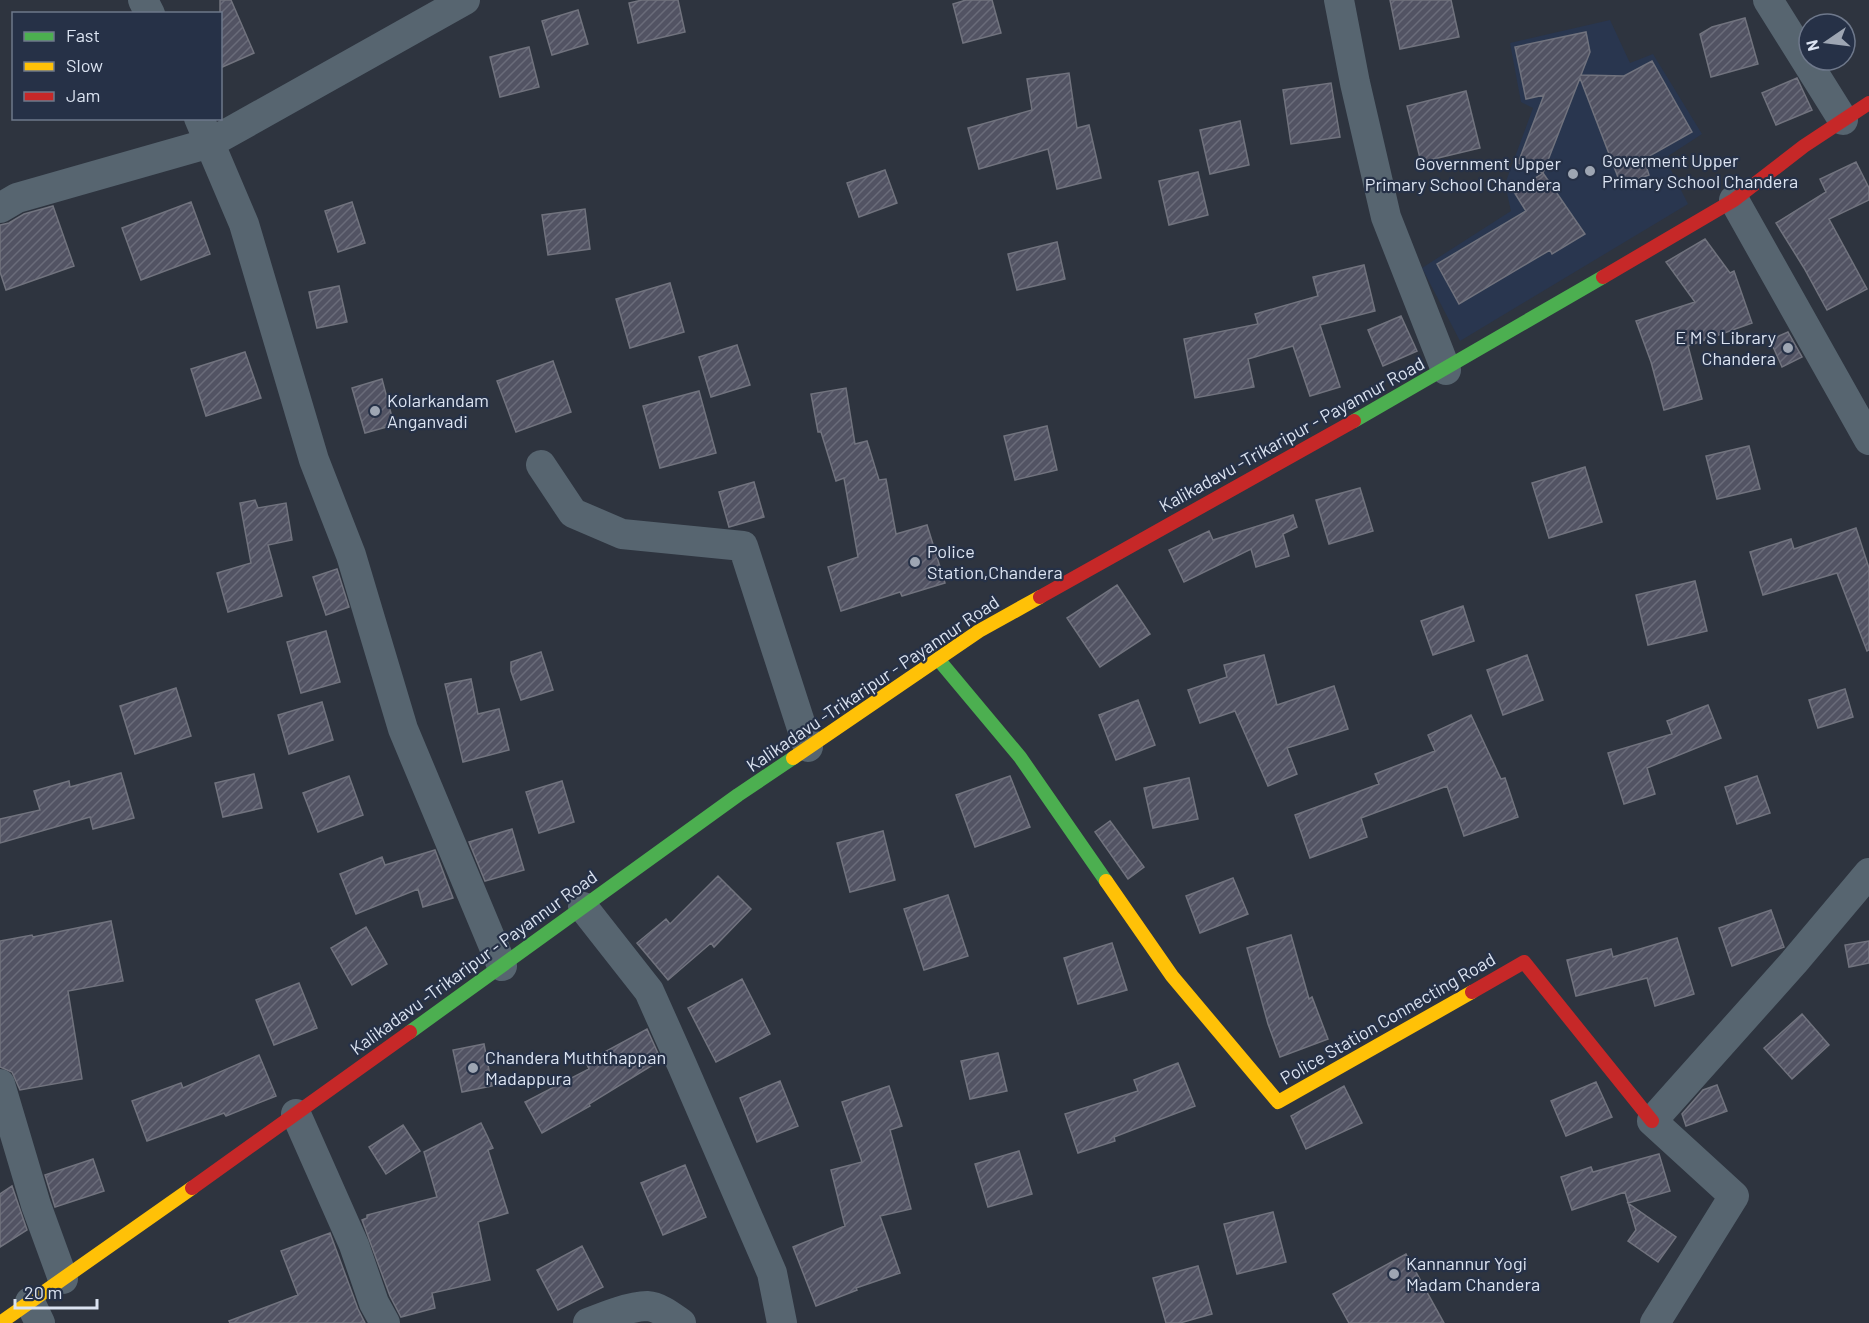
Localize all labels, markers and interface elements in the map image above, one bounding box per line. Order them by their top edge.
legend [12,12,222,120]
north arrow [1797,12,1857,72]
text: Fast [66,24,100,46]
text: N [1801,38,1822,53]
text: Slow [66,54,103,76]
text: Jam [66,84,100,106]
place label: Goverment Upper Primary School Chandera [1602,149,1798,192]
place label: Government Upper Primary School Chandera [1365,152,1561,195]
marker: Goverment Upper Primary School Chandera [1583,164,1597,178]
marker: Government Upper Primary School Chandera [1566,167,1580,181]
place label: E M S Library Chandera [1675,326,1776,369]
marker: E M S Library Chandera [1781,341,1795,355]
street label: Kalikadavu -Trikaripur - Payannur Road [1155,352,1428,516]
place label: Kolarkandam Anganvadi [387,389,489,432]
marker: Kolarkandam Anganvadi [368,404,382,418]
place label: Police Station,Chandera [927,540,1063,583]
marker: Police Station,Chandera [908,555,922,569]
street label: Kalikadavu -Trikaripur - Payannur Road [742,590,1003,776]
street label: Kalikadavu -Trikaripur - Payannur Road [346,865,601,1059]
street label: Police Station Connecting Road [1276,947,1499,1089]
place label: Chandera Muththappan Madappura [485,1046,666,1089]
marker: Chandera Muththappan Madappura [466,1061,480,1075]
place label: Kannannur Yogi Madam Chandera [1406,1252,1540,1295]
marker: Kannannur Yogi Madam Chandera [1387,1267,1401,1281]
scale bar [15,1272,98,1310]
text: 20 m [24,1281,62,1303]

